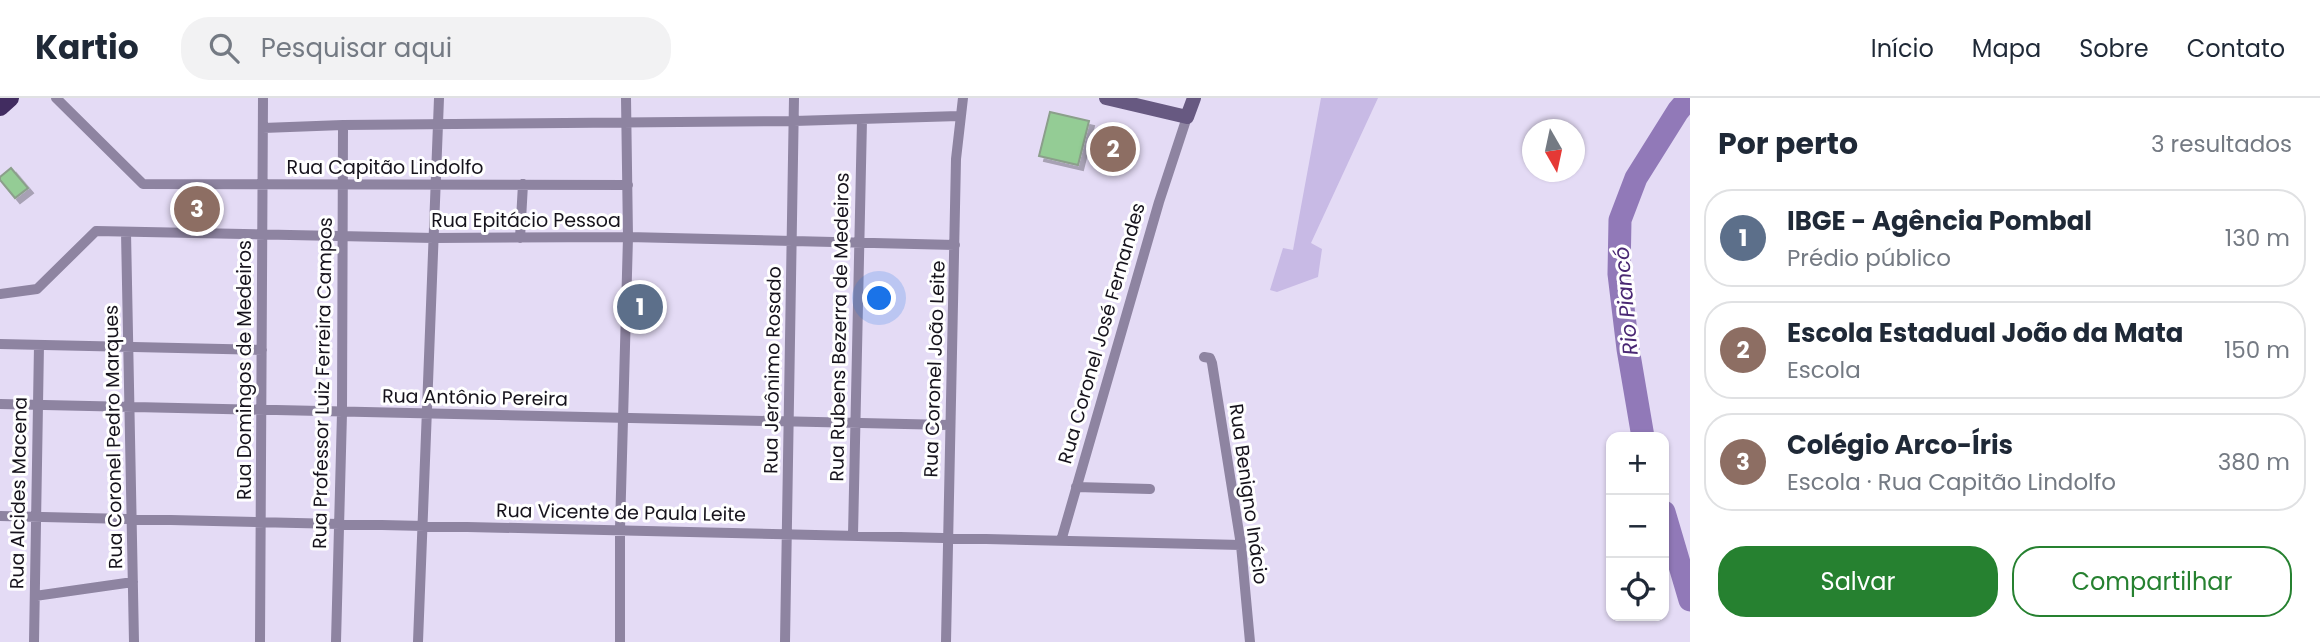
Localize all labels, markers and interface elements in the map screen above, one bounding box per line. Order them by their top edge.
search box [181,17,671,80]
text: Kartio [35,24,139,71]
icon: search [205,29,243,67]
text: Pesquisar aqui [261,30,452,66]
text: Início [1871,32,1934,65]
text: Mapa [1972,32,2041,65]
text: Sobre [2079,32,2149,65]
text: Contato [2187,32,2285,65]
north arrow [1522,119,1585,182]
text: Por perto [1718,122,1858,165]
pin: 2 [1090,123,1136,175]
text: 3 resultados [2151,128,2292,160]
street label: Rua Capitão Lindolfo [287,154,483,181]
street label: Rua Rubens Bezerra de Medeiros [823,172,856,482]
pin: 3 [174,183,220,235]
street label: Rua Coronel José Fernandes [1051,199,1152,467]
text: IBGE - Agência Pombal [1787,203,2092,239]
street label: Rua Epitácio Pessoa [431,207,621,234]
street label: Rua Professor Luiz Ferreira Campos [306,217,339,549]
text: 1 [1739,222,1747,254]
text: 130 m [2225,222,2290,254]
street label: Rua Domingos de Medeiros [231,240,258,500]
text: Prédio público [1787,242,1951,274]
water label: Rio Piancó [1606,246,1645,356]
street label: Rua Coronel João Leite [917,260,952,478]
street label: Rua Jerônimo Rosado [757,266,788,474]
pin: 1 [617,281,663,333]
your location [862,281,896,315]
street label: Rua Coronel Pedro Marques [98,305,129,569]
text: Escola Estadual João da Mata [1787,315,2183,351]
text: 2 [1736,334,1750,366]
text: 150 m [2224,334,2290,366]
text: Escola [1787,354,1861,386]
street label: Rua Antônio Pereira [382,382,568,413]
street label: Rua Alcides Macena [3,397,34,589]
street label: Rua Benigno Inácio [1222,402,1275,586]
text: Colégio Arco-Íris [1787,427,2013,463]
map controls [1606,432,1669,621]
button: + [1606,432,1669,495]
text: 3 [1736,446,1750,478]
text: 380 m [2218,446,2290,478]
text: Escola · Rua Capitão Lindolfo [1787,466,2116,498]
button: − [1606,495,1669,558]
street label: Rua Vicente de Paula Leite [496,497,746,528]
button: Salvar [1718,546,1998,617]
button: Compartilhar [2012,546,2292,617]
button: locate [1606,558,1669,621]

